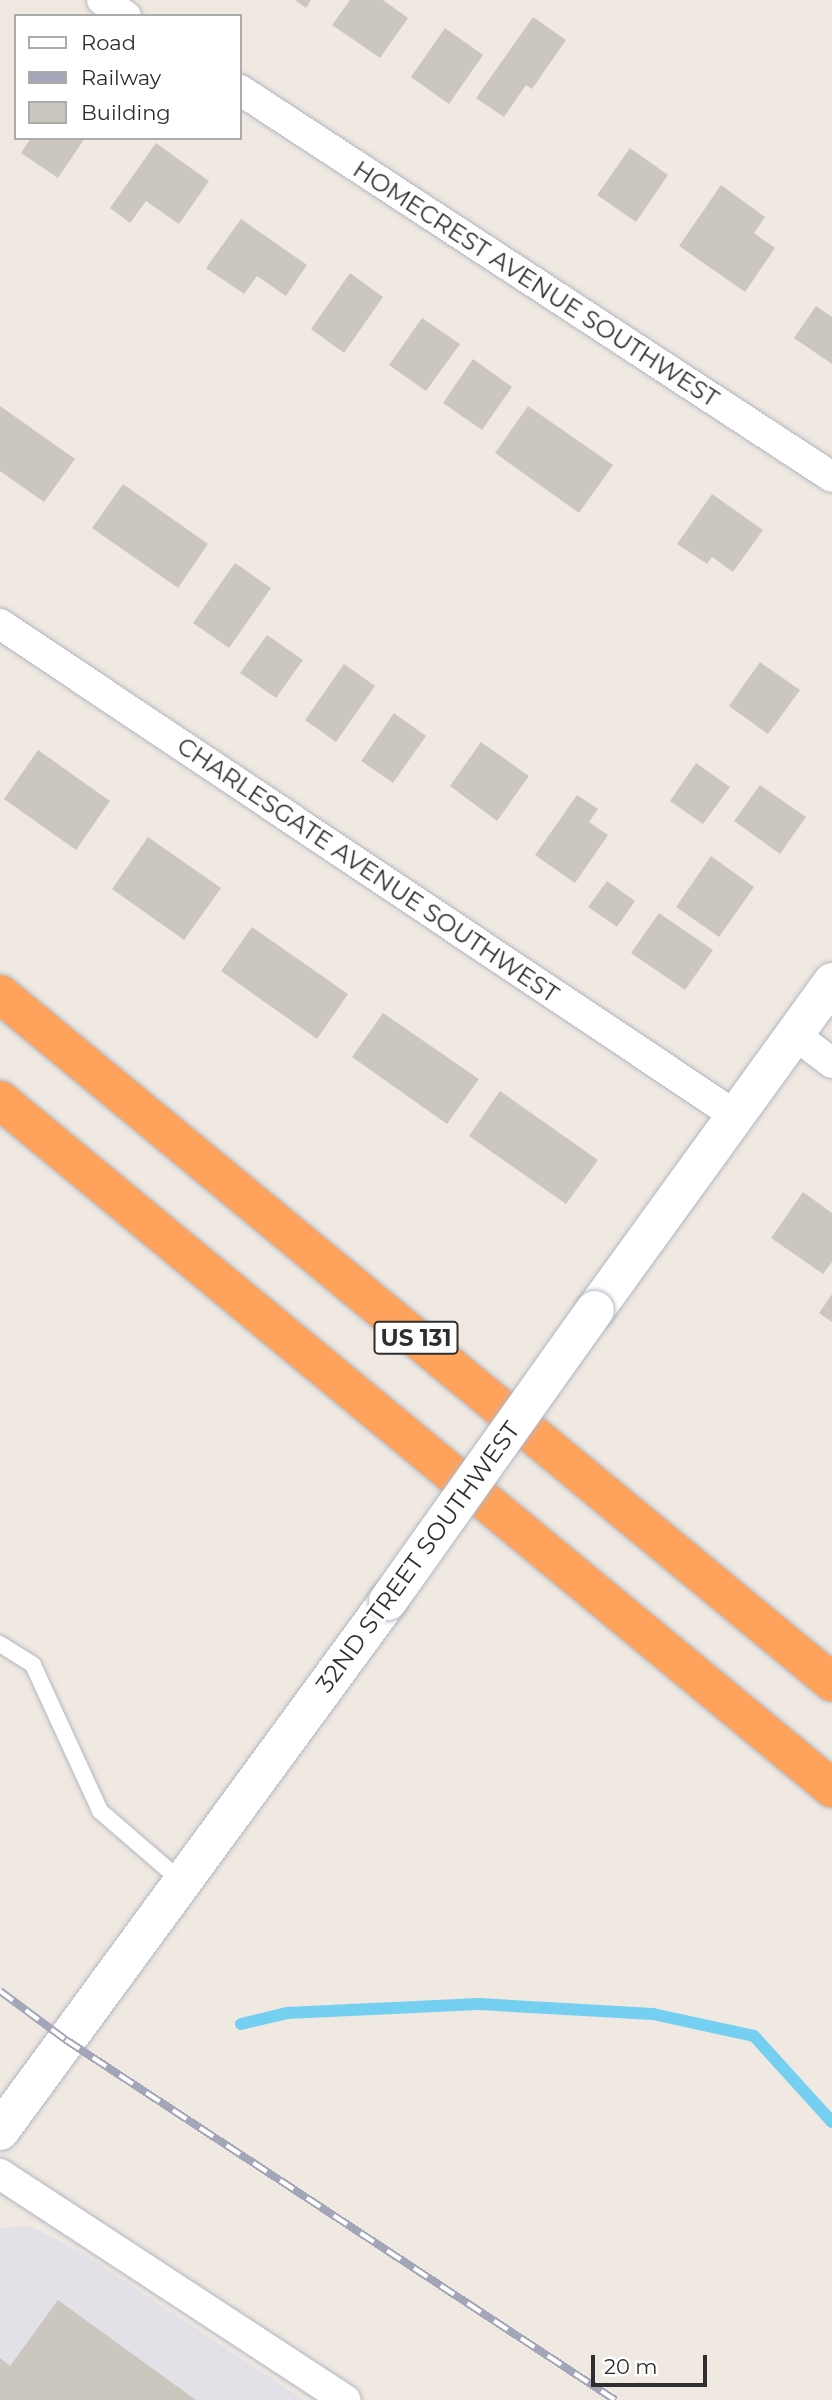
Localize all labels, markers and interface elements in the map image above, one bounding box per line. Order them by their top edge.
legend [14,14,242,140]
text: Road [81,30,136,55]
text: Railway [81,65,161,90]
text: Building [81,100,171,125]
street label: HOMECREST AVENUE SOUTHWEST [348,155,724,413]
street label: CHARLESGATE AVENUE SOUTHWEST [172,731,564,1009]
road number: US 131 [372,1318,460,1358]
street label: 32ND STREET SOUTHWEST [310,1416,526,1698]
scale bar [594,2340,710,2384]
text: 20 m [604,2354,658,2379]

